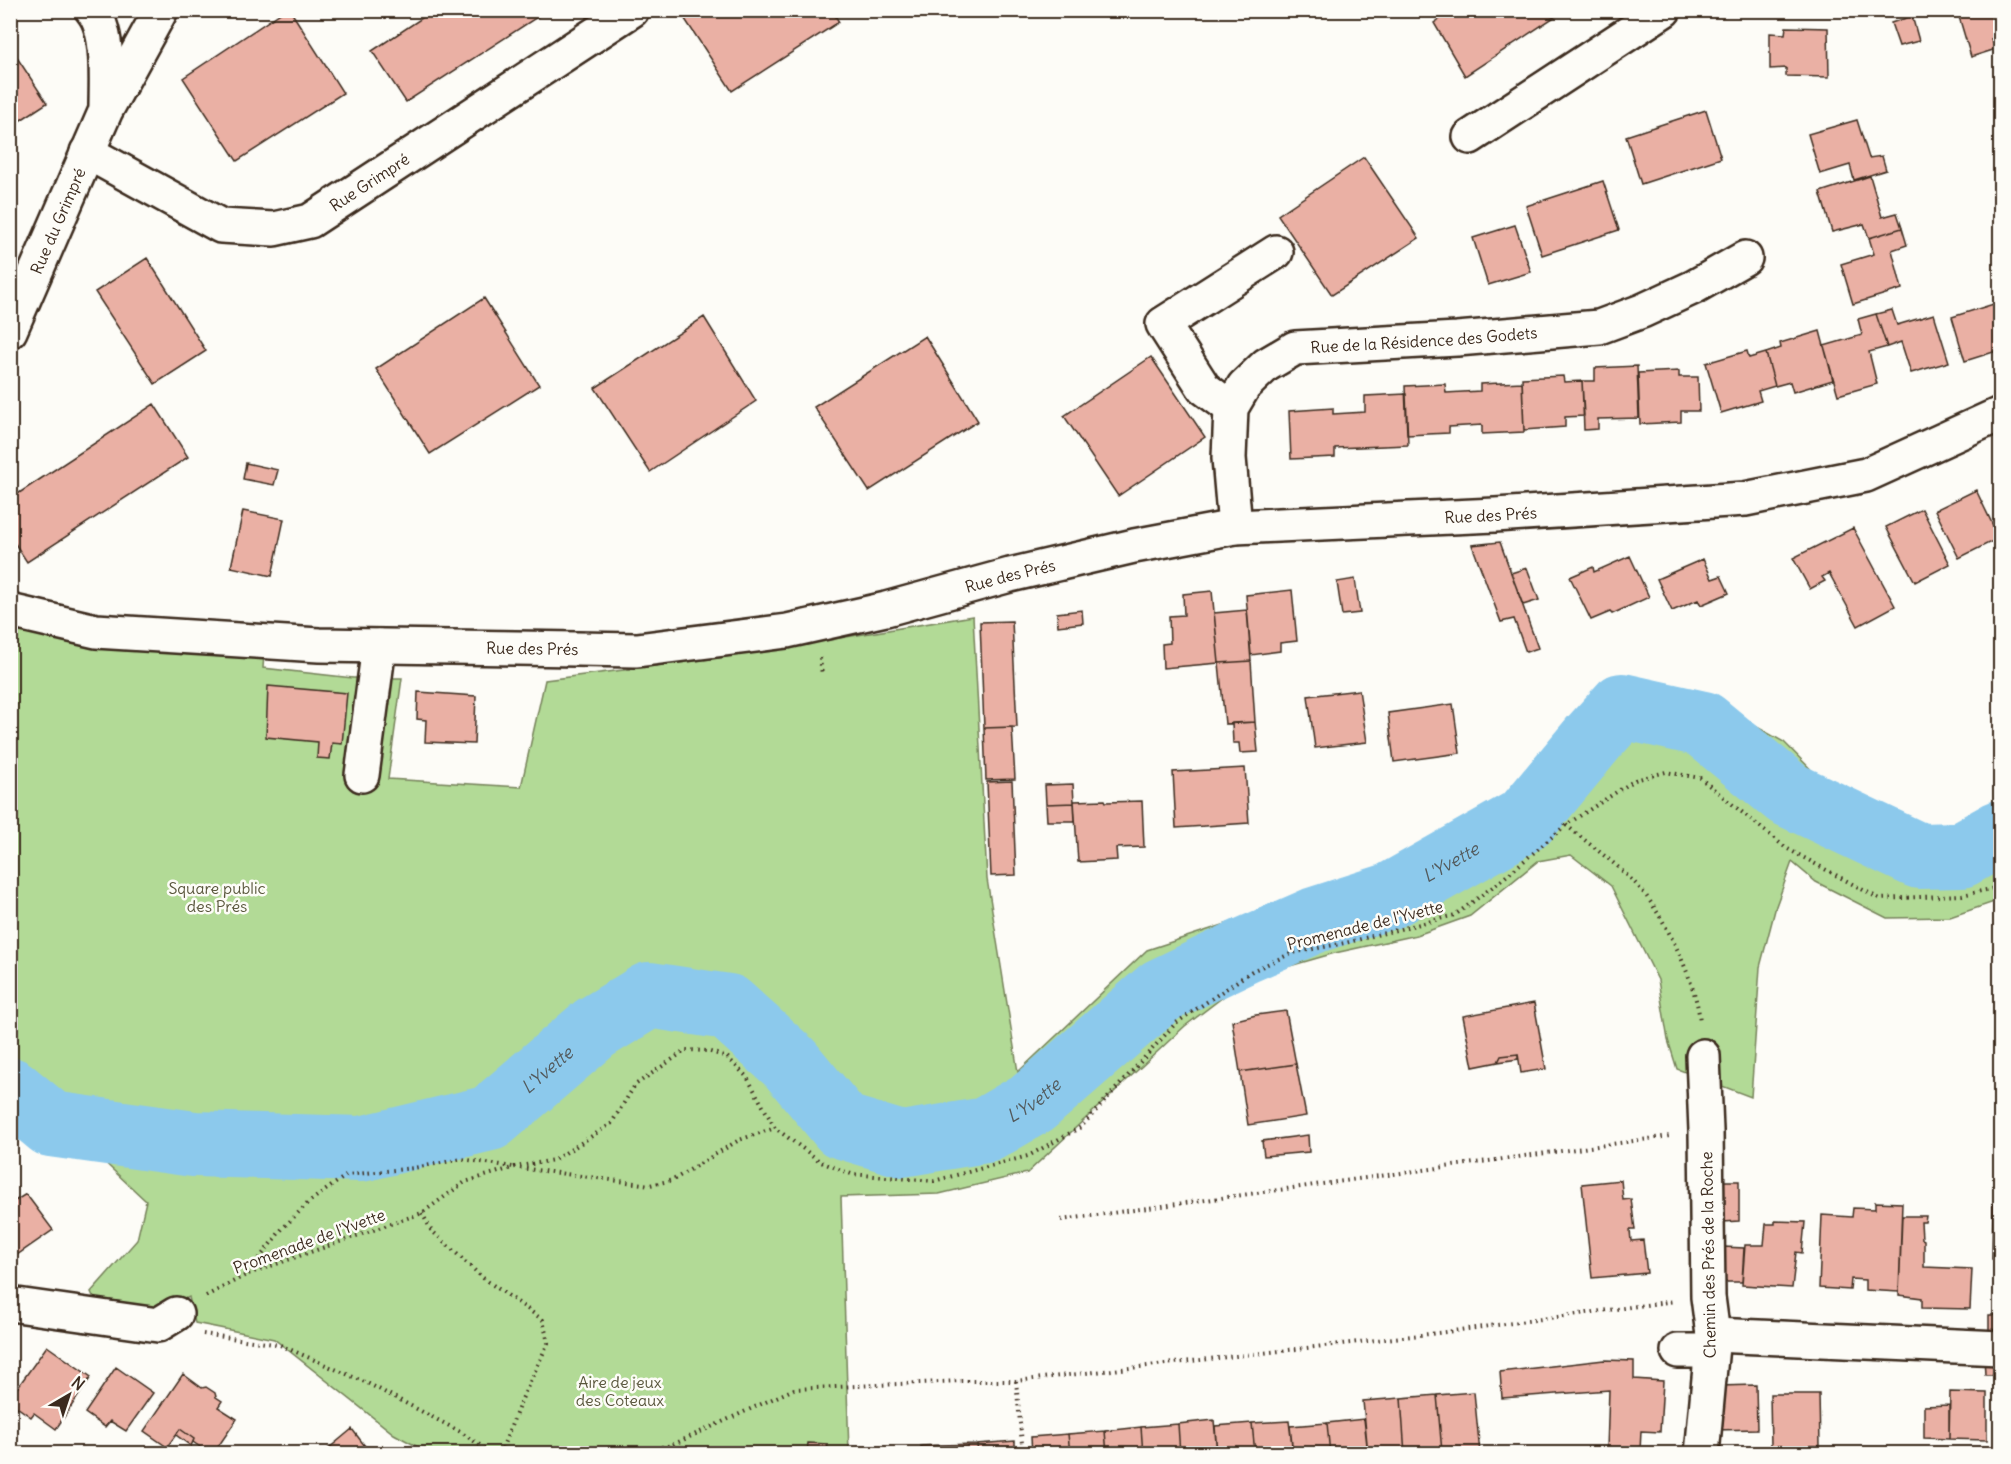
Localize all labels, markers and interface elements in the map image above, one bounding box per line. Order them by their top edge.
street label: Rue Grimpré [326,149,413,216]
street label: Rue du Grimpré [26,165,90,277]
street label: Rue de la Résidence des Godets [1310,322,1538,357]
street label: Rue des Prés [1444,502,1537,527]
street label: Rue des Prés [963,555,1057,597]
street label: Rue des Prés [486,638,579,659]
water label: L'Yvette [1418,836,1484,887]
park label: Square public des Prés [168,878,266,916]
street label: Promenade de l'Yvette [1285,896,1445,954]
water label: L'Yvette [516,1040,578,1098]
water label: L'Yvette [1002,1072,1066,1127]
street label: Chemin des Prés de la Roche [1696,1151,1720,1359]
street label: Promenade de l'Yvette [230,1204,388,1278]
north arrow [39,1365,99,1425]
text: N [68,1372,89,1395]
park label: Aire de jeux des Coteaux [576,1372,664,1410]

